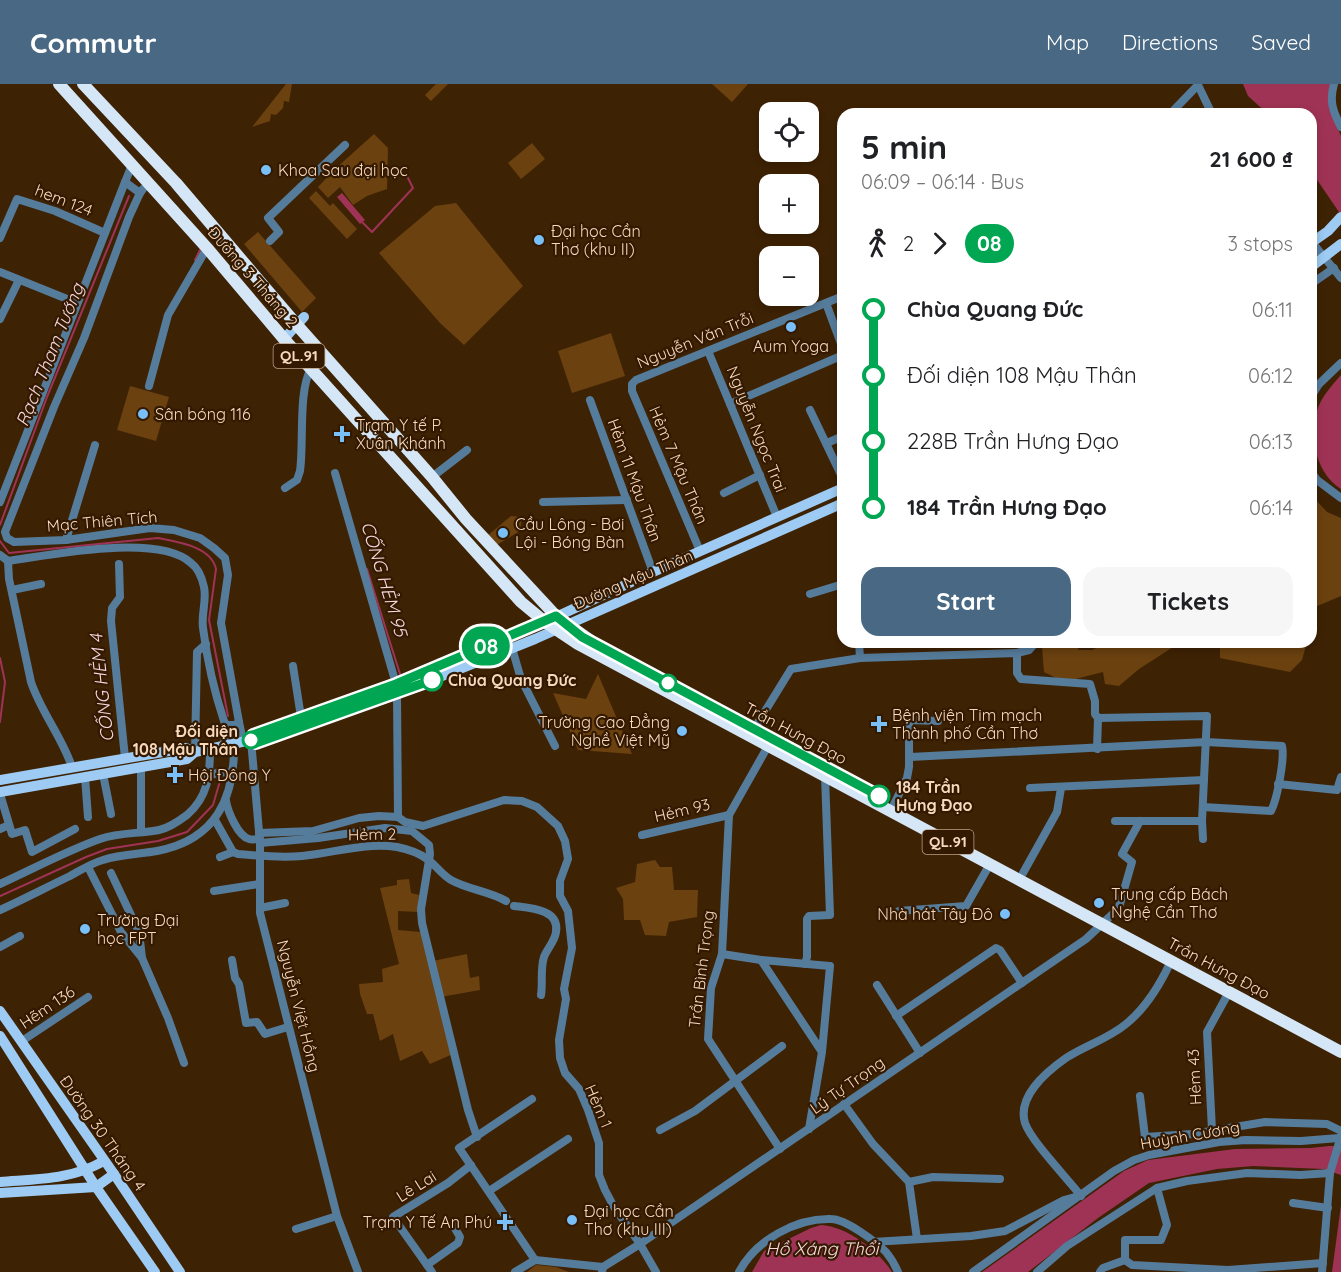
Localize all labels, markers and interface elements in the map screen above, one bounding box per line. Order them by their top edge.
text: Commutr [30,25,157,60]
text: Map [1046,29,1089,55]
text: Directions [1122,29,1218,55]
text: Saved [1251,29,1311,55]
map controls [759,102,819,306]
button: locate [759,102,819,162]
text: 5 min [861,126,947,167]
text: 21 600 ₫ [1209,145,1293,173]
place label: Khoa Sau đại học [278,160,408,180]
marker: Khoa Sau đại học [259,163,273,177]
text: 06:09 – 06:14 · Bus [861,169,1024,194]
button: + [759,174,819,234]
street label: hem 124 [32,180,96,220]
place label: Đại học Cần Thơ (khu II) [551,221,641,259]
street label: Đường 3 Tháng 2 [204,222,302,332]
icon: walk [861,227,894,260]
icon: forward [923,227,956,260]
text: 08 [977,230,1002,256]
text: 2 [903,231,914,256]
text: 3 stops [1227,231,1293,256]
marker: Đại học Cần Thơ (khu II) [532,233,546,247]
button: − [759,246,819,306]
water label: Rạch Tham Tướng [10,278,89,430]
text: Chùa Quang Đức [907,295,1083,323]
text: 06:11 [1252,297,1293,322]
street label: Nguyễn Văn Trỗi [634,308,756,372]
marker: Aum Yoga [784,320,798,334]
place label: Aum Yoga [753,336,829,356]
road number: QL.91 [274,344,324,368]
text: Đối diện 108 Mậu Thân [907,361,1137,389]
street label: Nguyễn Ngọc Trai [723,363,791,495]
text: 06:12 [1248,363,1293,388]
street label: Hẻm 7 Mậu Thân [645,403,713,527]
place label: Sân bóng 116 [155,404,251,424]
marker: Sân bóng 116 [136,407,150,421]
place label: Trạm Y tế P. Xuân Khánh [356,415,446,453]
street label: Hẻm 11 Mậu Thân [603,416,667,544]
marker: Trạm Y tế P. Xuân Khánh [333,425,351,443]
text: 228B Trần Hưng Đạo [907,427,1119,455]
text: 06:13 [1249,429,1293,454]
text: 184 Trần Hưng Đạo [907,493,1107,521]
text: 06:14 [1249,495,1293,520]
street label: Mạc Thiên Tích [46,506,158,536]
place label: Cầu Lông - Bơi Lội - Bóng Bàn [515,514,625,552]
water label: CỐNG HẺM 95 [356,519,413,641]
marker: Cầu Lông - Bơi Lội - Bóng Bàn [496,526,510,540]
street label: Đường Mậu Thân [570,545,696,613]
button: Start [861,567,1071,636]
button: Tickets [1083,567,1293,636]
line badge: 08 [459,626,513,666]
water label: CỐNG HẺM 4 [84,631,119,743]
text: 08 [474,633,498,659]
marker: Chùa Quang Đức [421,669,443,691]
place label: Chùa Quang Đức [448,670,576,690]
unlabelled marker [659,674,677,692]
street label: Trần Hưng Đạo [741,698,851,768]
place label: Bệnh viện Tim mạch Thành phố Cần Thơ [892,705,1042,743]
place label: Trường Cao Đẳng Nghề Việt Mỹ [538,712,670,750]
marker: Bệnh viện Tim mạch Thành phố Cần Thơ [870,715,888,733]
place label: Đối diện 108 Mậu Thân [133,721,238,759]
marker: Trường Cao Đẳng Nghề Việt Mỹ [675,724,689,738]
marker: Đối diện 108 Mậu Thân [242,731,260,749]
place label: Hội Đông Y [188,765,271,785]
marker: Hội Đông Y [166,766,184,784]
place label: 184 Trần Hưng Đạo [896,777,973,815]
marker: 184 Trần Hưng Đạo [868,785,890,807]
street label: Hẻm 93 [652,794,712,826]
street label: Hẻm 2 [348,824,396,844]
road number: QL.91 [922,830,974,854]
place label: Trung cấp Bách Nghệ Cần Thơ [1111,884,1228,922]
marker: Trung cấp Bách Nghệ Cần Thơ [1092,896,1106,910]
place label: Nhà hát Tây Đô [877,904,993,924]
marker: Nhà hát Tây Đô [998,907,1012,921]
street label: Trần Bình Trọng [684,909,718,1029]
place label: Trường Đại học FPT [97,910,179,948]
marker: Trường Đại học FPT [78,922,92,936]
street label: Trần Hưng Đạo [1164,933,1274,1003]
street label: Nguyễn Việt Hồng [273,938,325,1074]
street label: Hẽm 136 [16,981,79,1033]
street label: Hẻm 43 [1183,1048,1205,1106]
street label: Lý Tự Trọng [806,1052,888,1118]
street label: Đường 30 Tháng 4 [56,1071,150,1195]
street label: Hẻm 1 [581,1081,617,1131]
street label: Huỳnh Cương [1139,1116,1241,1154]
street label: Lê Lai [392,1166,440,1206]
place label: Đại học Cần Thơ (khu III) [584,1201,674,1239]
place label: Trạm Y Tế An Phú [363,1212,492,1232]
marker: Trạm Y Tế An Phú [496,1213,514,1231]
marker: Đại học Cần Thơ (khu III) [565,1213,579,1227]
water label: Hồ Xáng Thổi [766,1237,881,1260]

